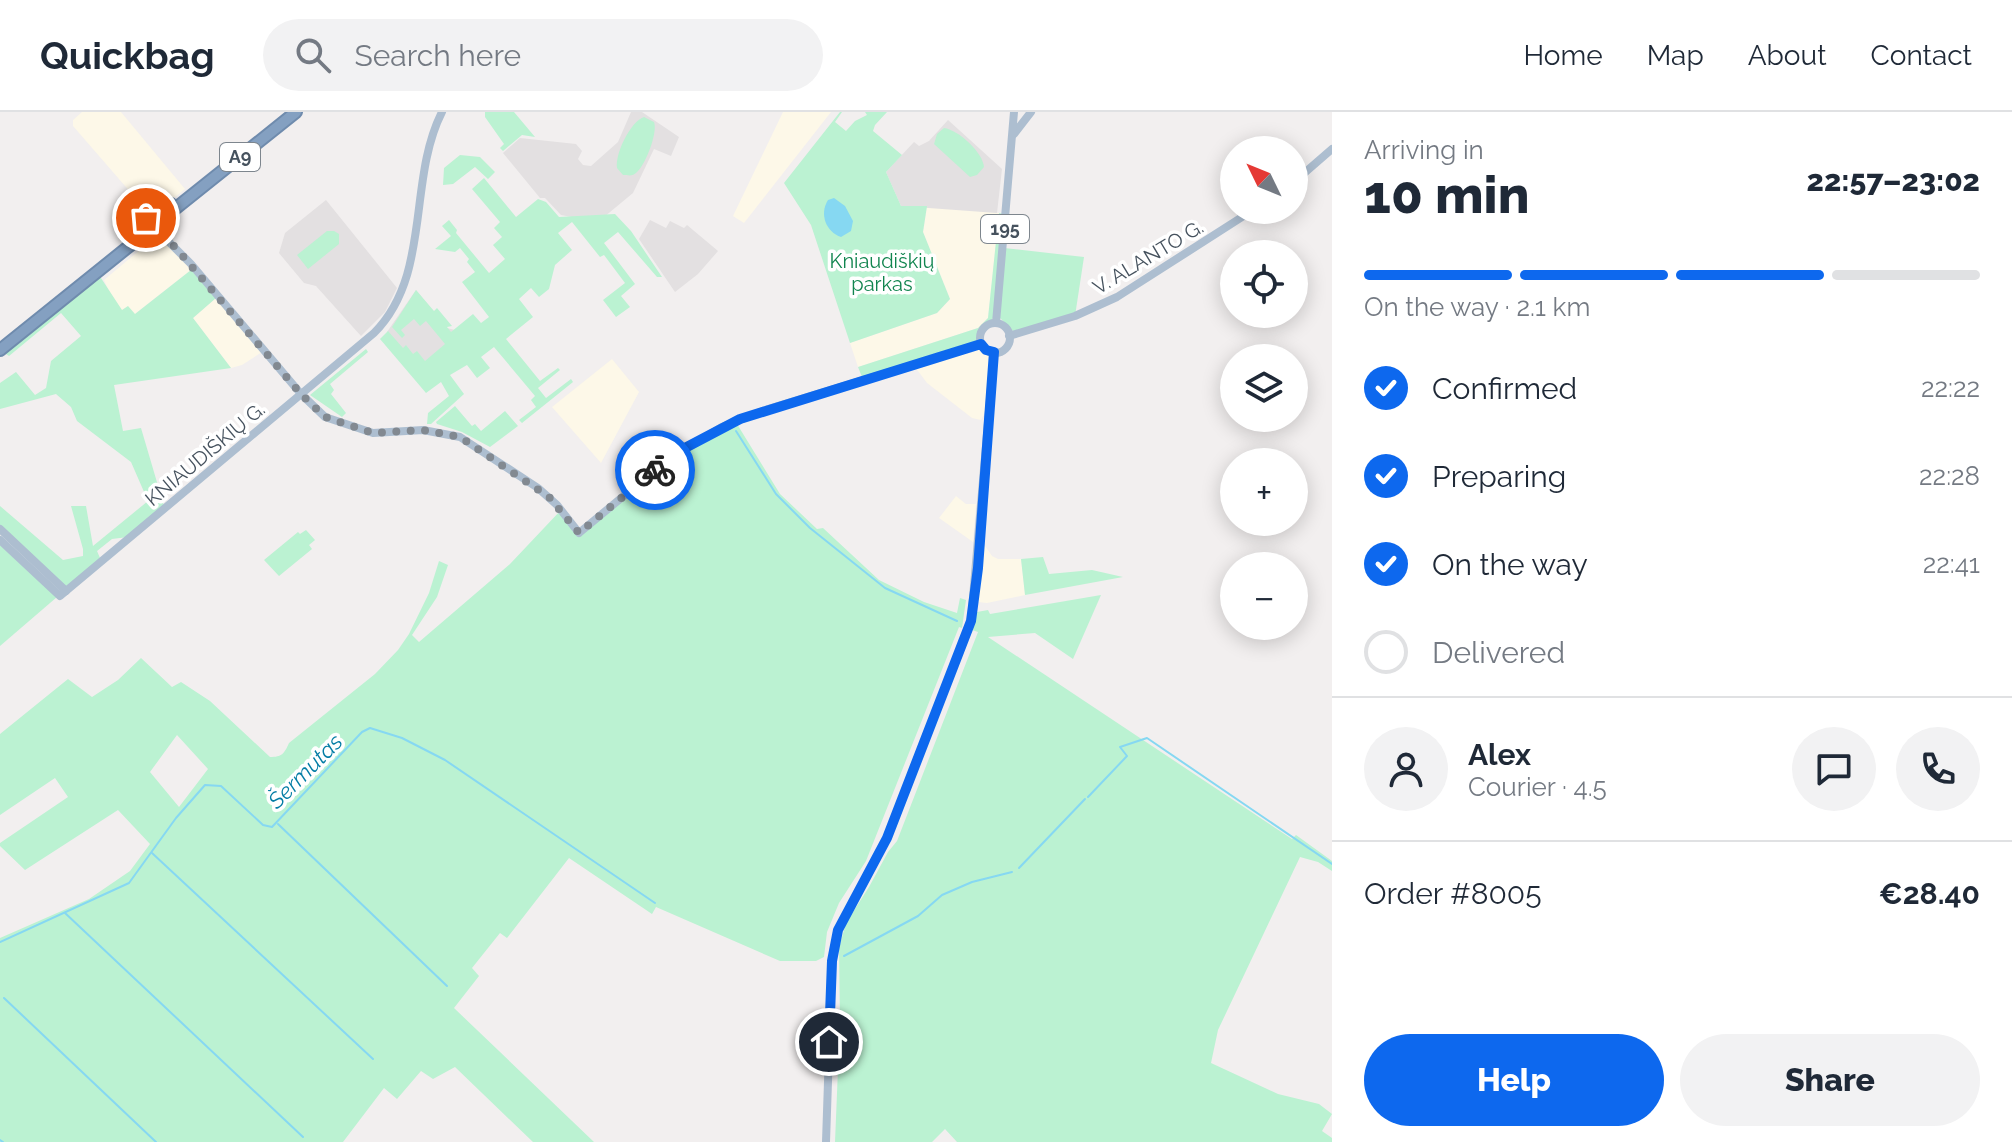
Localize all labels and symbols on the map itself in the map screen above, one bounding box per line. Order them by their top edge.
north arrow [1220,136,1308,224]
road number: A9 [220,143,260,171]
pin [112,184,180,252]
road number: 195 [981,215,1029,243]
street label: V. ALANTO G. [1088,215,1208,299]
park label: Kniaudiškių parkas [830,249,934,296]
street label: KNIAUDIŠKIŲ G. [140,396,270,511]
courier [615,430,695,510]
water label: Šermutas [261,728,348,814]
pin [795,1008,863,1076]

